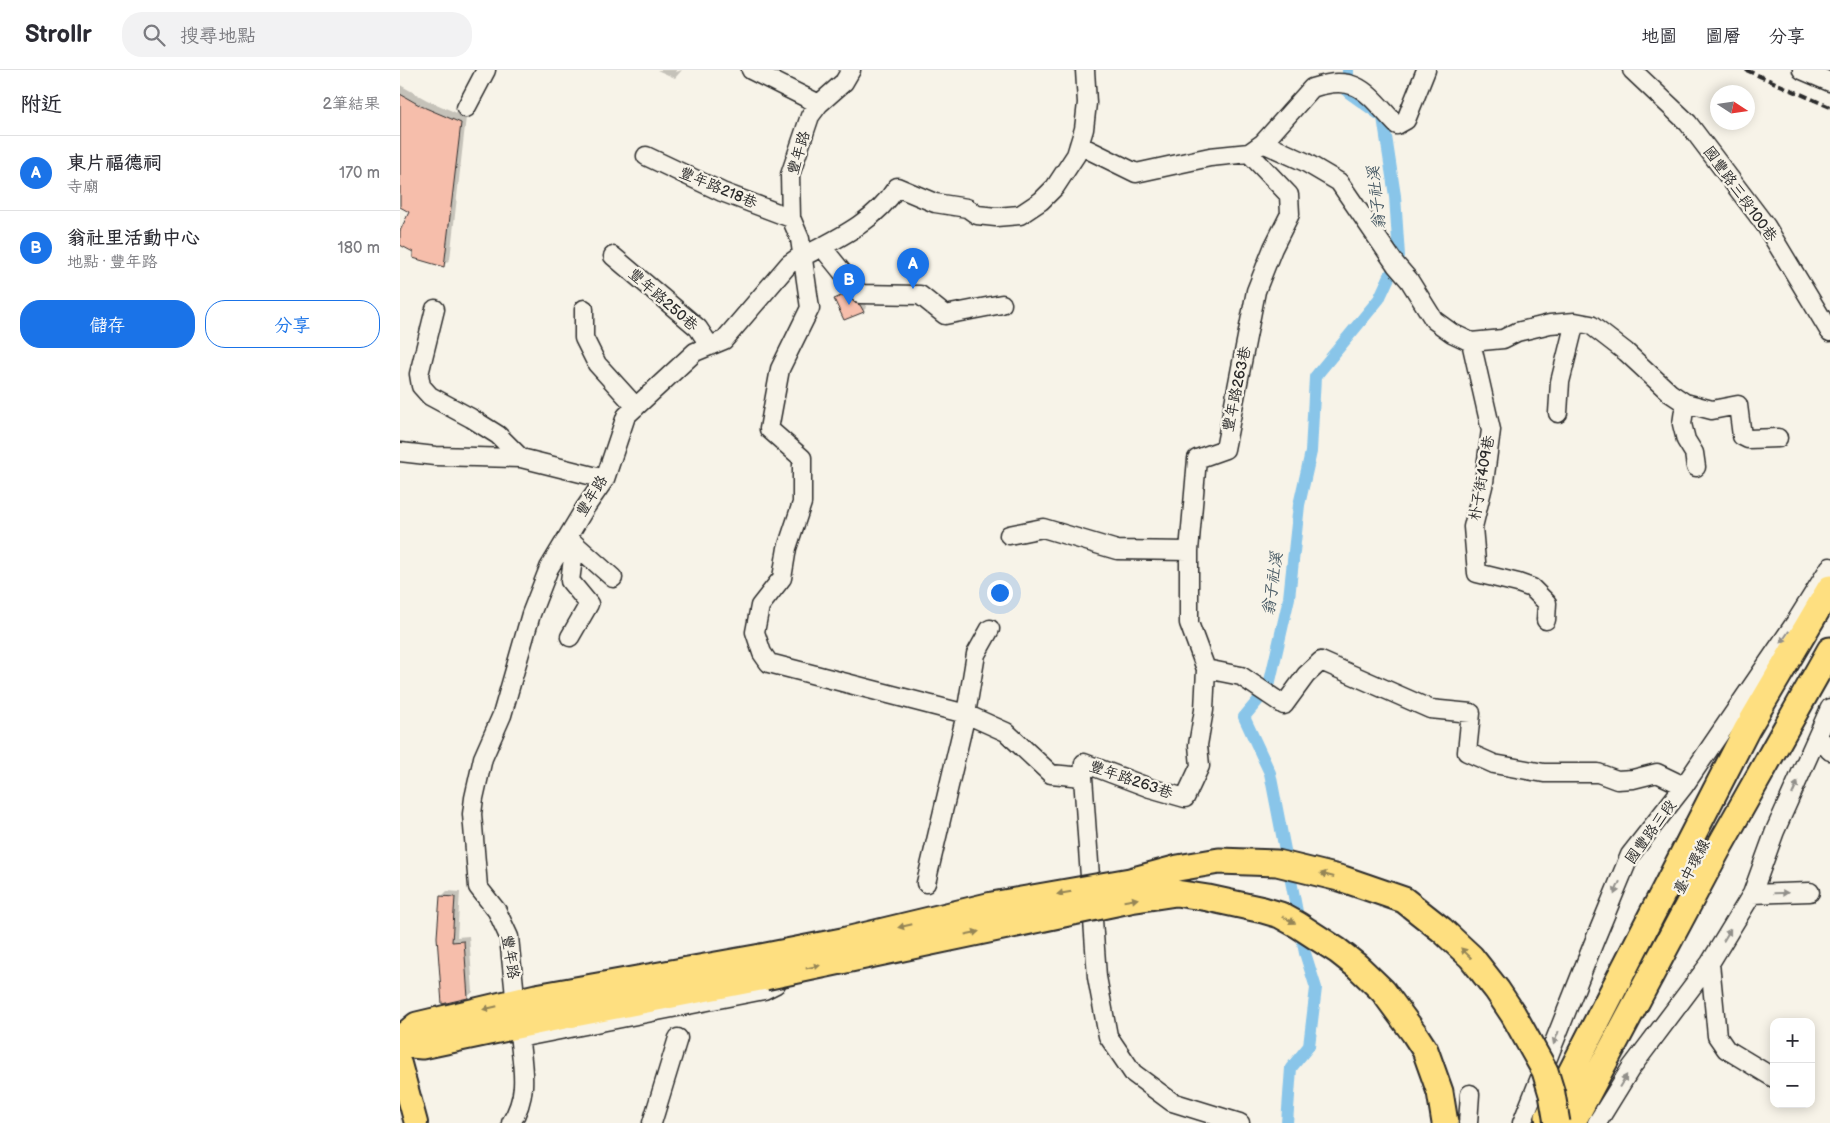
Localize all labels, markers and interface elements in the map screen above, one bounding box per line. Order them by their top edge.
search box [122,12,472,57]
text: Strollr [25,20,92,49]
icon: search [140,21,168,49]
text: 搜尋地點 [180,25,256,48]
text: 地圖 [1641,26,1677,47]
text: 圖層 [1705,26,1741,47]
text: 分享 [1769,26,1805,47]
north arrow [1710,85,1755,130]
text: 附近 [20,92,62,117]
text: 2筆結果 [323,95,380,114]
street label: 豐年路 [784,129,814,177]
street label: 國豐路三段100巷 [1699,143,1781,245]
text: 東片福德祠 [67,152,162,175]
street label: 豐年路218巷 [676,163,760,213]
text: A [31,164,41,183]
text: 170 m [339,164,380,183]
water label: 翁子社溪 [1364,164,1390,231]
text: 寺廟 [67,178,99,197]
text: 翁社里活動中心 [67,227,200,250]
text: B [30,239,42,258]
text: 180 m [338,239,380,258]
pin: A [897,248,929,289]
text: 地點 · 豐年路 [67,253,157,272]
pin: B [833,264,865,305]
street label: 豐年路250巷 [624,265,702,335]
button: 儲存 [20,300,195,348]
button: 分享 [205,300,380,348]
street label: 豐年路263巷 [1219,344,1255,434]
street label: 朴子街409巷 [1465,434,1499,522]
street label: 豐年路 [572,472,612,520]
water label: 翁子社溪 [1259,550,1287,617]
your location [987,580,1013,606]
one-way arrow [1780,630,1790,644]
street label: 豐年路263巷 [1087,757,1175,803]
one-way arrow [1791,781,1799,795]
street label: 國豐路三段 [1621,796,1681,868]
street label: 臺中環線 [1670,836,1714,898]
one-way arrow [1319,870,1334,878]
one-way arrow [1612,880,1620,895]
one-way arrow [1056,889,1072,897]
one-way arrow [1773,889,1789,897]
one-way arrow [1123,895,1139,903]
one-way arrow [1283,916,1296,925]
one-way arrow [897,922,912,930]
one-way arrow [1722,928,1731,941]
one-way arrow [964,929,980,937]
street label: 豐年路 [497,933,523,981]
one-way arrow [1460,947,1472,959]
one-way arrow [805,963,821,971]
one-way arrow [482,1004,497,1012]
map controls [1770,1018,1815,1108]
button: + [1770,1018,1815,1063]
one-way arrow [1552,1031,1560,1046]
button: − [1770,1063,1815,1108]
one-way arrow [1618,1075,1627,1088]

